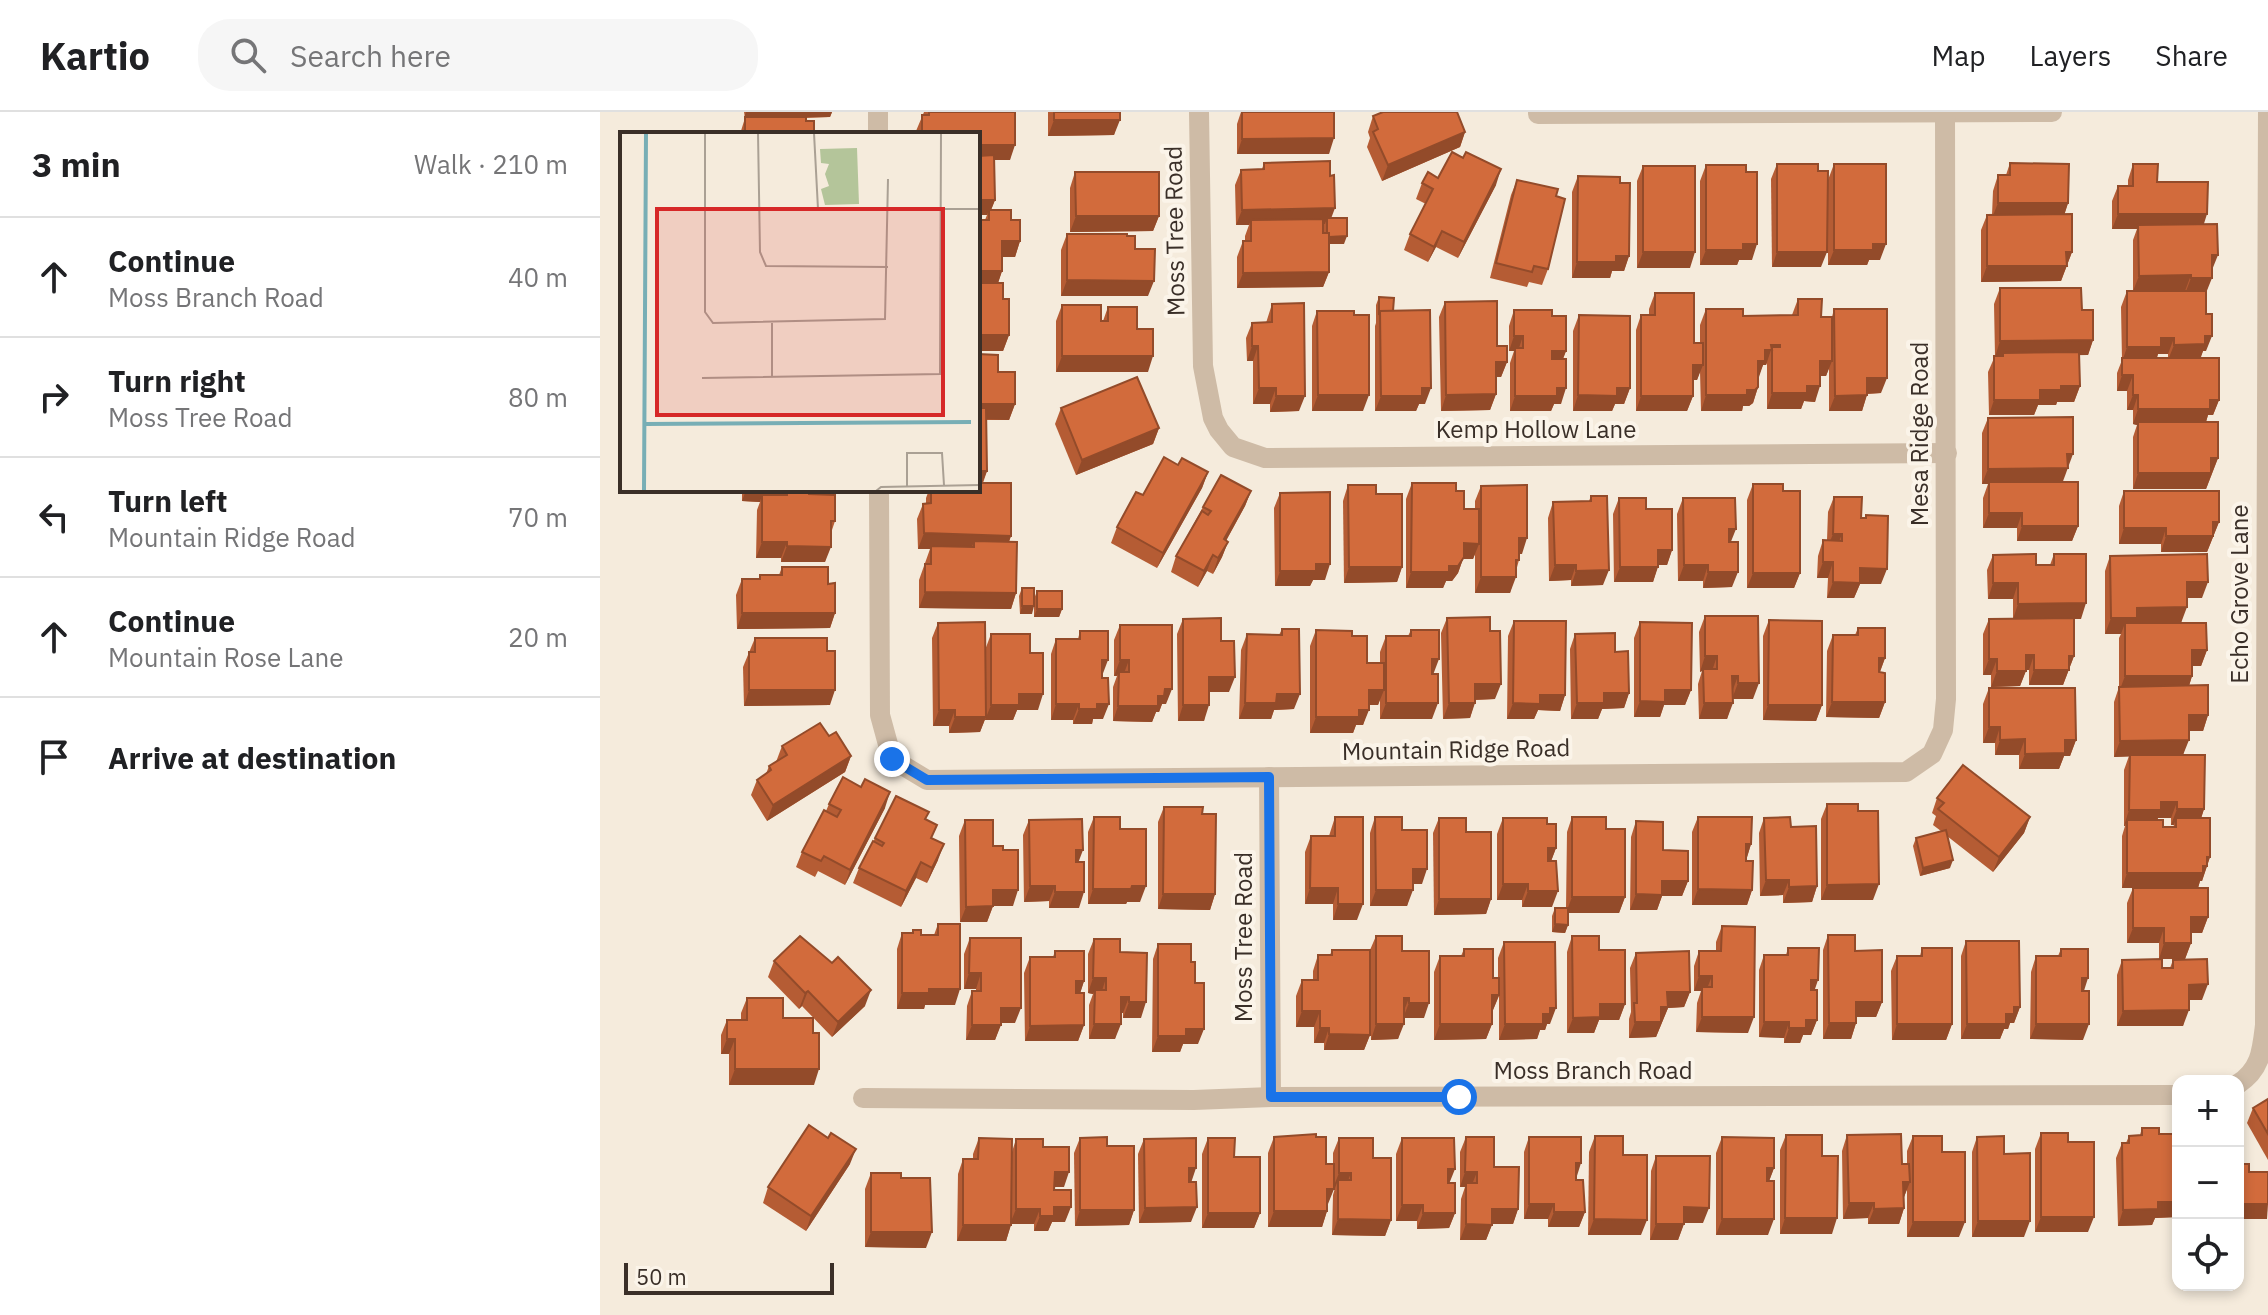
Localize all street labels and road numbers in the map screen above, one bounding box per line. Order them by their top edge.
street label: Moss Tree Road [1157,146,1191,316]
street label: Mesa Ridge Road [1903,342,1935,526]
street label: Kemp Hollow Lane [1436,413,1636,445]
street label: Echo Grove Lane [2223,504,2255,684]
street label: Mountain Ridge Road [1341,731,1571,767]
street label: Moss Tree Road [1227,852,1259,1022]
street label: Moss Branch Road [1493,1054,1693,1086]

